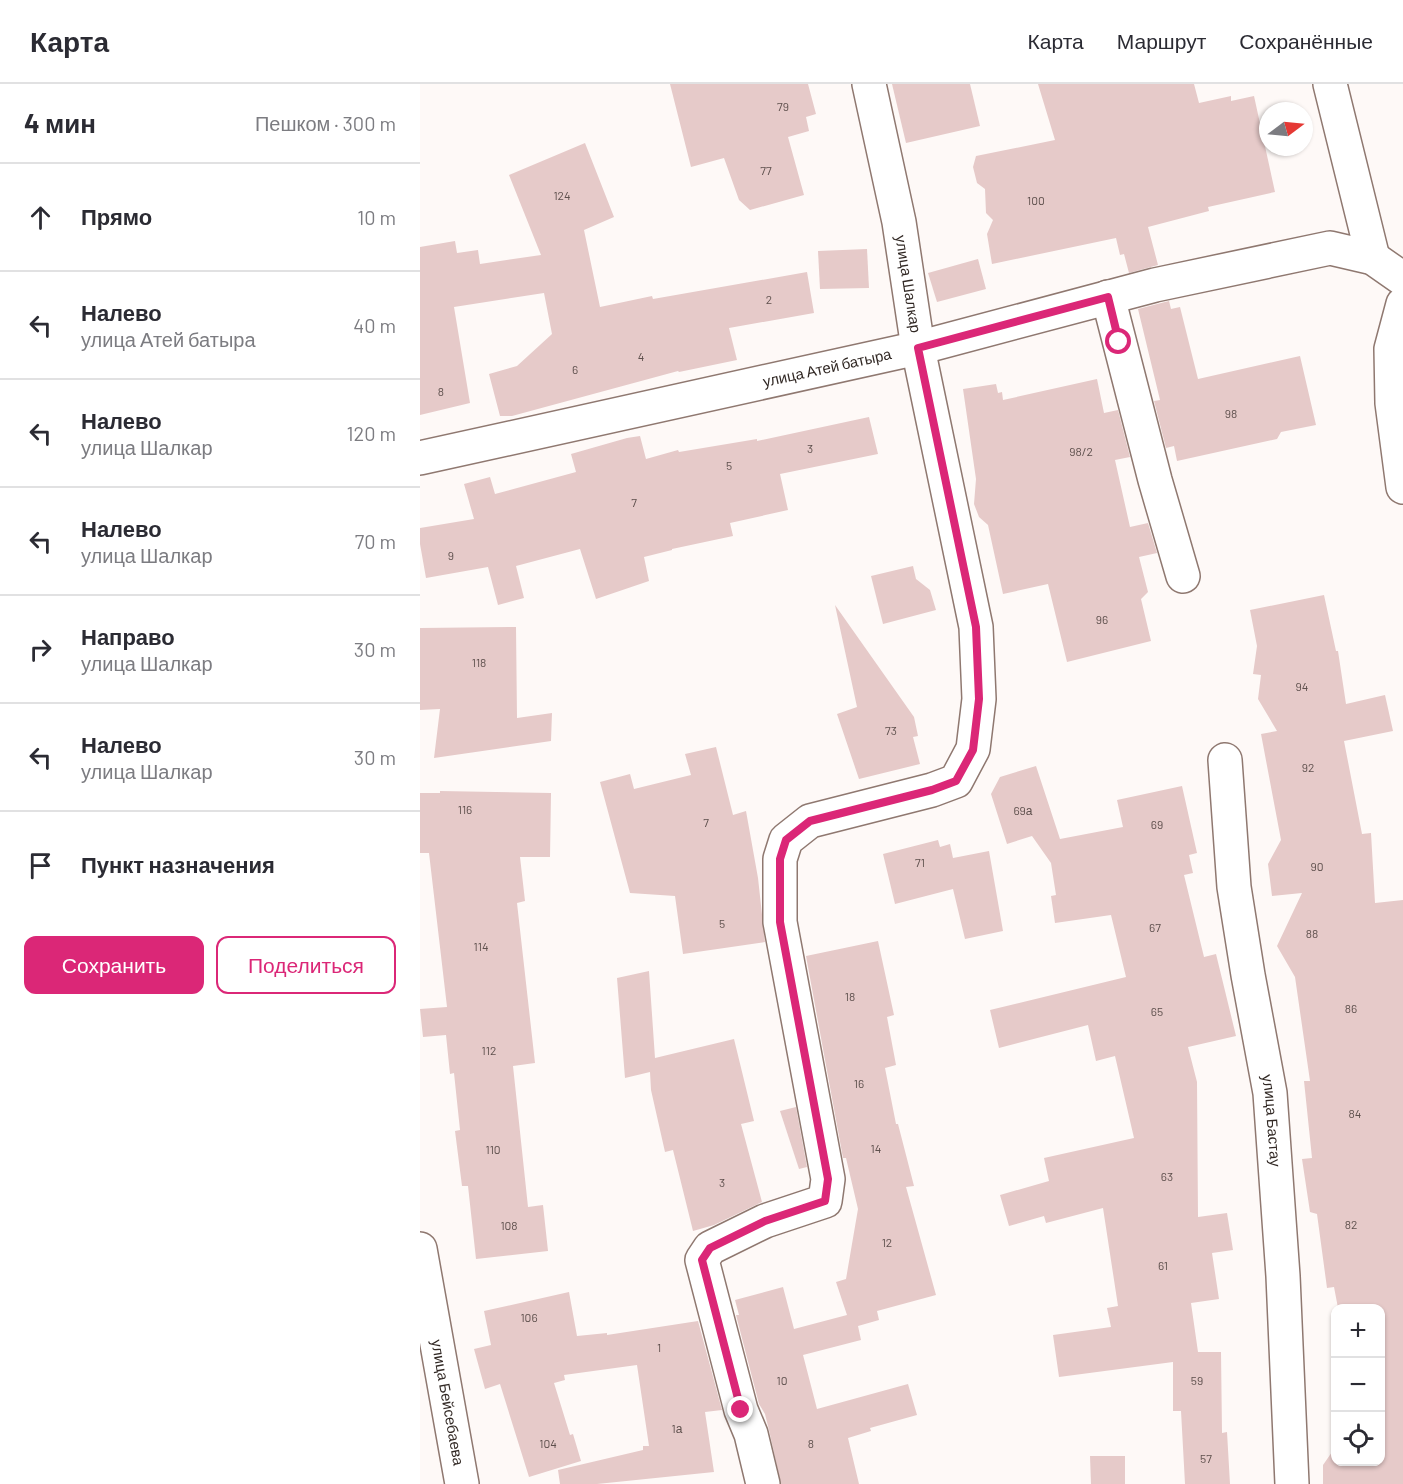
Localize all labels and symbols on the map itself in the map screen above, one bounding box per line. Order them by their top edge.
house number: 79 [777,99,789,113]
north arrow [1259,102,1313,156]
house number: 77 [760,163,772,177]
house number: 124 [553,188,571,202]
house number: 100 [1027,193,1045,207]
street label: улица Шалкар [892,234,926,334]
house number: 2 [766,292,772,306]
route start [1105,328,1131,354]
street label: улица Атей батыра [761,344,894,390]
house number: 4 [638,349,644,363]
house number: 6 [572,362,578,376]
house number: 8 [438,384,444,398]
house number: 98 [1225,406,1237,420]
house number: 3 [807,441,813,455]
house number: 98/2 [1069,444,1093,458]
house number: 5 [726,458,732,472]
house number: 7 [631,495,637,509]
house number: 9 [448,548,454,562]
house number: 96 [1096,612,1108,626]
house number: 118 [472,655,486,669]
house number: 94 [1296,679,1308,693]
house number: 73 [885,723,897,737]
house number: 92 [1302,760,1314,774]
house number: 116 [458,802,472,816]
house number: 69а [1013,803,1033,817]
house number: 7 [703,815,709,829]
house number: 69 [1151,817,1163,831]
house number: 71 [915,855,925,869]
house number: 90 [1310,859,1324,873]
house number: 5 [719,916,725,930]
house number: 67 [1149,920,1161,934]
house number: 88 [1306,926,1318,940]
house number: 114 [473,939,489,953]
house number: 18 [845,989,855,1003]
house number: 86 [1345,1001,1357,1015]
house number: 65 [1151,1004,1163,1018]
house number: 112 [482,1043,496,1057]
street label: улица Бастау [1259,1073,1285,1168]
house number: 16 [854,1076,864,1090]
house number: 84 [1349,1106,1361,1120]
house number: 14 [871,1141,881,1155]
house number: 110 [485,1142,501,1156]
house number: 63 [1161,1169,1173,1183]
house number: 3 [719,1175,725,1189]
house number: 82 [1345,1217,1357,1231]
house number: 108 [500,1218,518,1232]
house number: 12 [882,1235,892,1249]
house number: 61 [1158,1258,1168,1272]
house number: 106 [520,1310,538,1324]
street label: улица Бейсебаева [428,1338,469,1467]
house number: 1 [657,1340,661,1354]
house number: 10 [777,1373,787,1387]
house number: 59 [1191,1373,1203,1387]
route end [727,1396,753,1422]
house number: 1а [672,1421,683,1435]
house number: 104 [539,1436,557,1450]
house number: 8 [808,1436,814,1450]
house number: 57 [1200,1451,1212,1465]

